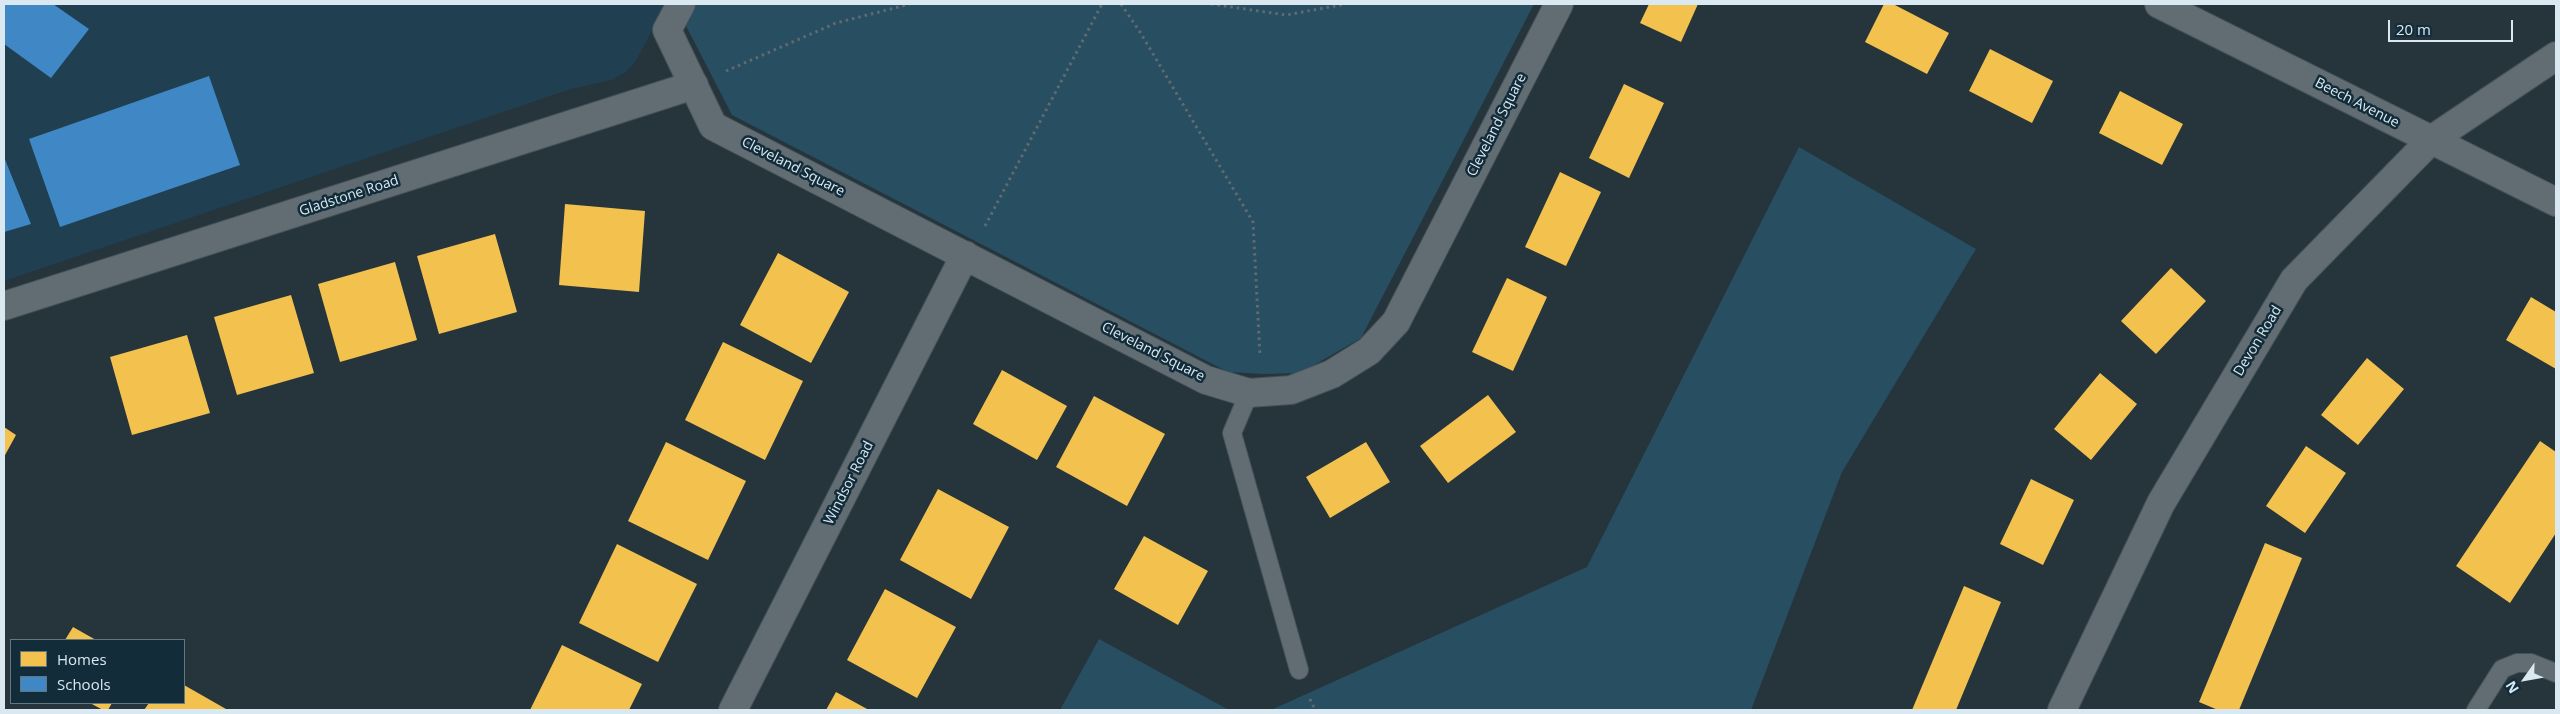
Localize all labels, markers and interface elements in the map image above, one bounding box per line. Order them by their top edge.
scale bar [2390,10,2515,42]
text: 20 m [2396,19,2431,39]
street label: Cleveland Square [1464,71,1530,179]
street label: Beech Avenue [2312,75,2402,131]
street label: Cleveland Square [739,134,847,200]
street label: Gladstone Road [297,172,401,220]
street label: Devon Road [2230,303,2286,379]
street label: Cleveland Square [1099,319,1207,385]
street label: Windsor Road [821,438,877,528]
legend [10,639,185,704]
text: Homes [57,649,107,669]
north arrow [2500,654,2550,704]
text: Schools [57,674,111,694]
text: N [2501,677,2523,697]

